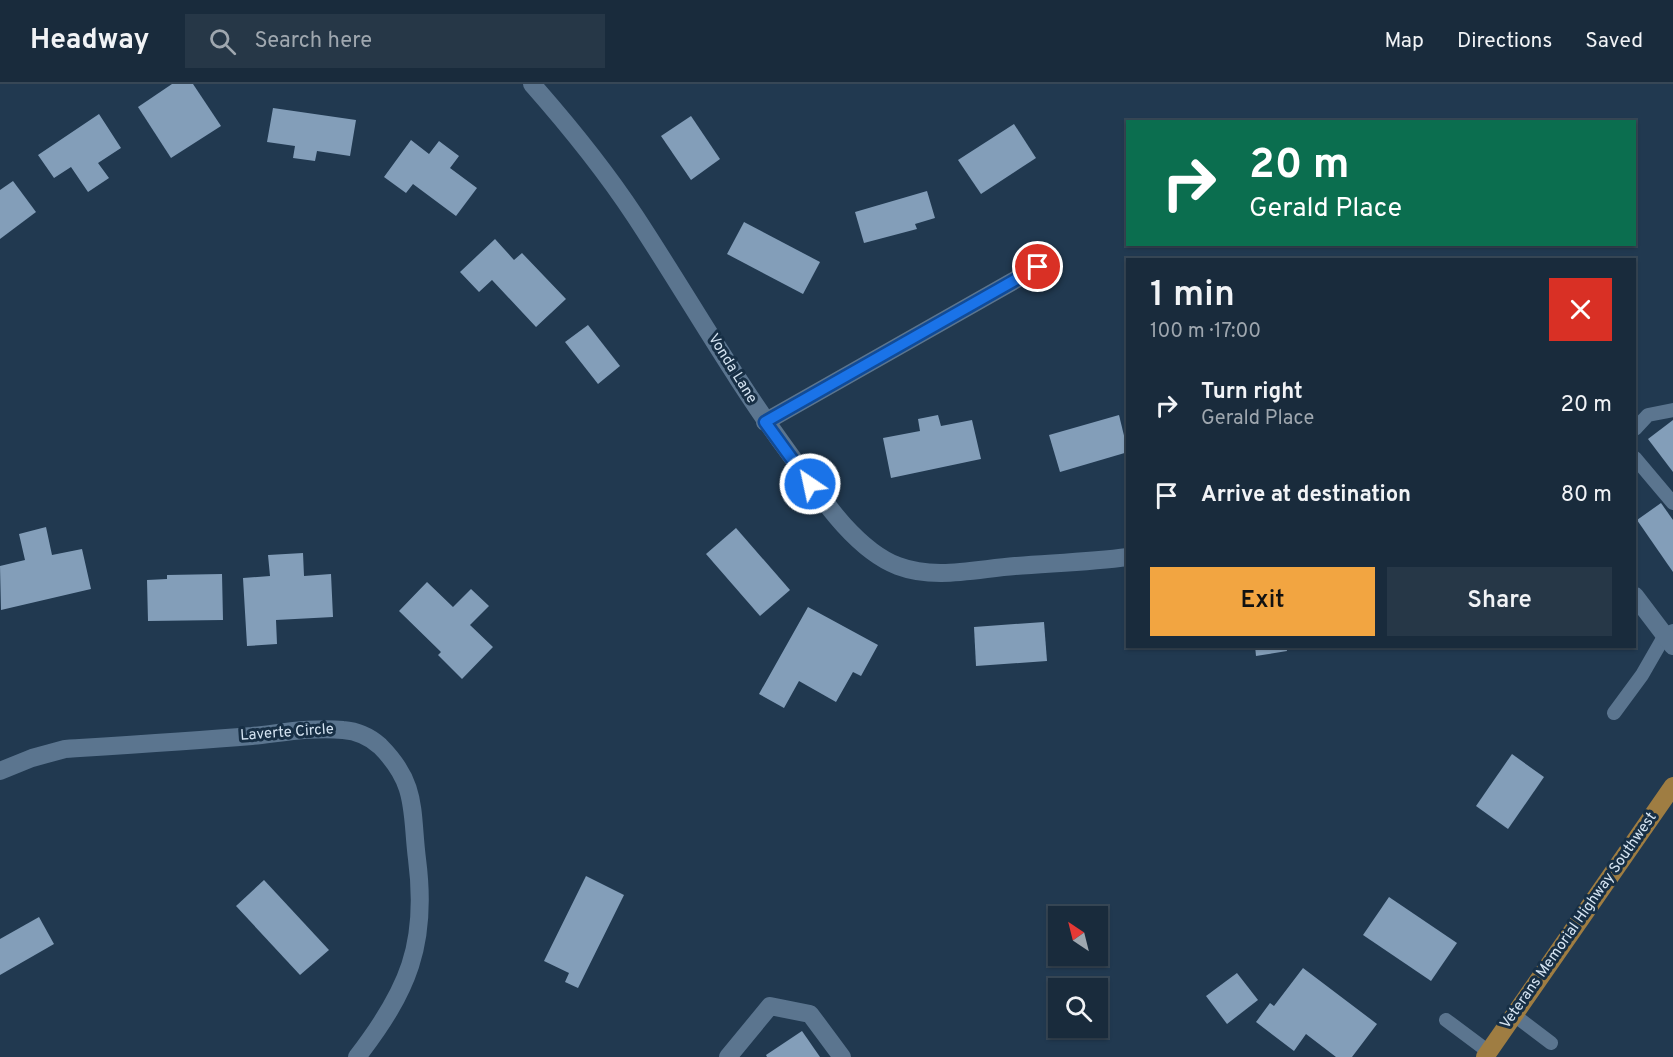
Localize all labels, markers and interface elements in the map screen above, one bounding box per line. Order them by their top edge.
search box [185,14,605,68]
text: Headway [30,23,149,59]
icon: search [206,25,239,58]
text: Search here [254,28,372,55]
text: Map [1384,28,1424,55]
text: Directions [1457,28,1552,55]
text: Saved [1585,28,1643,55]
text: 20 m [1249,140,1350,193]
icon: right [1150,144,1228,222]
text: Gerald Place [1249,192,1402,226]
pin [1012,241,1063,292]
icon: arrive [1021,250,1054,283]
text: 1 min [1150,273,1235,319]
button: close [1549,278,1612,341]
text: 100 m · 17:00 [1150,319,1261,345]
street label: Vonda Lane [703,331,761,407]
text: Turn right [1201,379,1303,406]
icon: right [1150,389,1183,422]
text: 20 m [1561,392,1612,419]
text: Gerald Place [1201,406,1314,432]
position arrow [778,452,842,516]
icon: arrive [1150,479,1183,512]
text: Arrive at destination [1201,482,1411,509]
text: 80 m [1561,482,1612,509]
button: Exit [1150,567,1375,636]
button: Share [1387,567,1612,636]
street label: Laverte Circle [240,720,334,746]
street label: Veterans Memorial Highway Southwest [1497,809,1661,1033]
north arrow [1048,906,1108,966]
map controls [1048,906,1108,1038]
button: search [1048,978,1108,1038]

